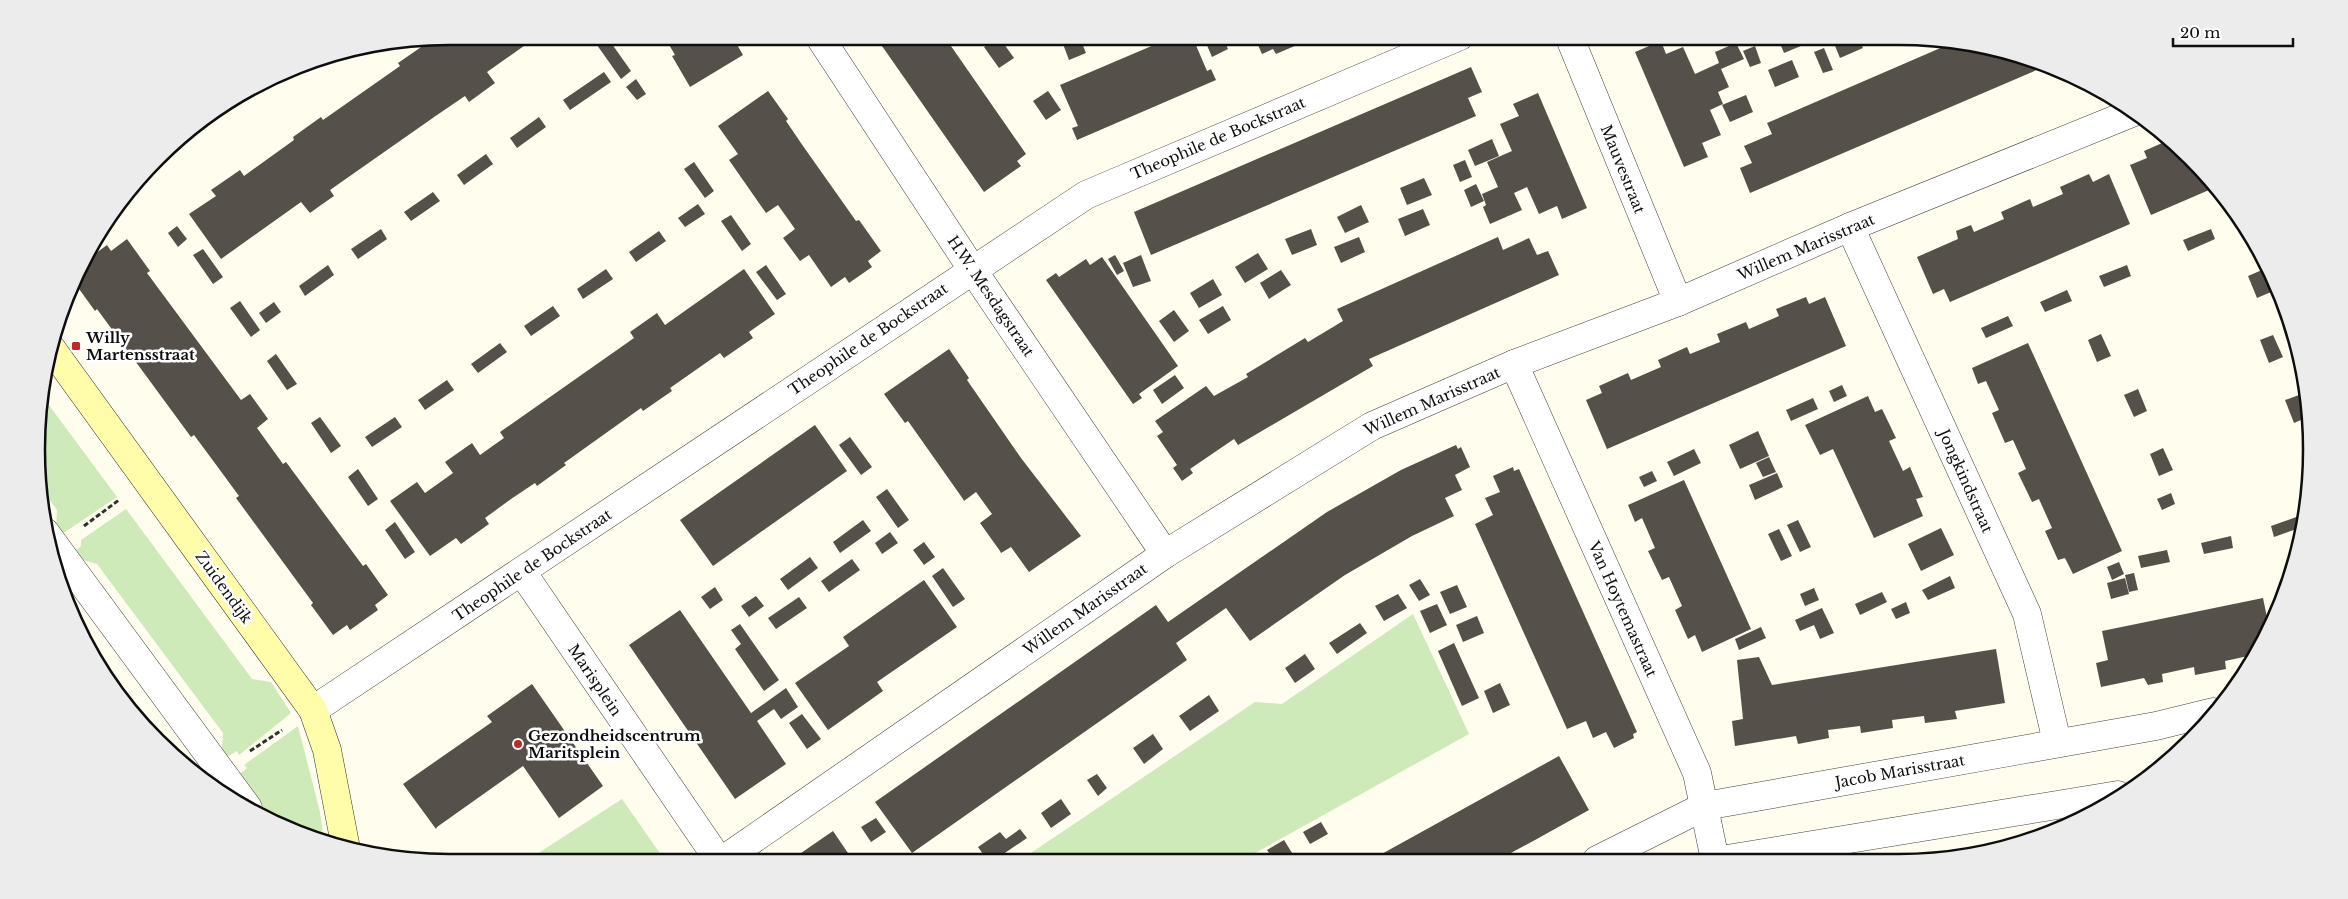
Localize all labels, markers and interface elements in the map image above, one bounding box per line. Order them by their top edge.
scale bar [2173,15,2293,47]
text: 20 m [2180,23,2220,42]
street label: Theophile de Bockstraat [1128,92,1308,183]
street label: Mauvestraat [1597,122,1650,216]
street label: Willem Marisstraat [1734,209,1878,285]
street label: H.W. Mesdagstraat [943,232,1039,360]
street label: Theophile de Bockstraat [785,278,951,399]
place label: Willy Martensstraat [85,328,195,364]
marker: Willy Martensstraat [70,340,82,352]
street label: Willem Marisstraat [1360,362,1503,440]
street label: Jongkindstraat [1934,424,1997,536]
street label: Theophile de Bockstraat [449,504,615,625]
street label: Van Hoytemastraat [1584,537,1662,680]
street label: Zuidendijk [191,547,257,627]
street label: Willem Marisstraat [1019,559,1151,660]
street label: Marisplein [564,640,626,720]
place label: Gezondheidscentrum Maritsplein [528,726,701,762]
marker: Gezondheidscentrum Maritsplein [512,738,524,750]
street label: Jacob Marisstraat [1832,750,1967,792]

